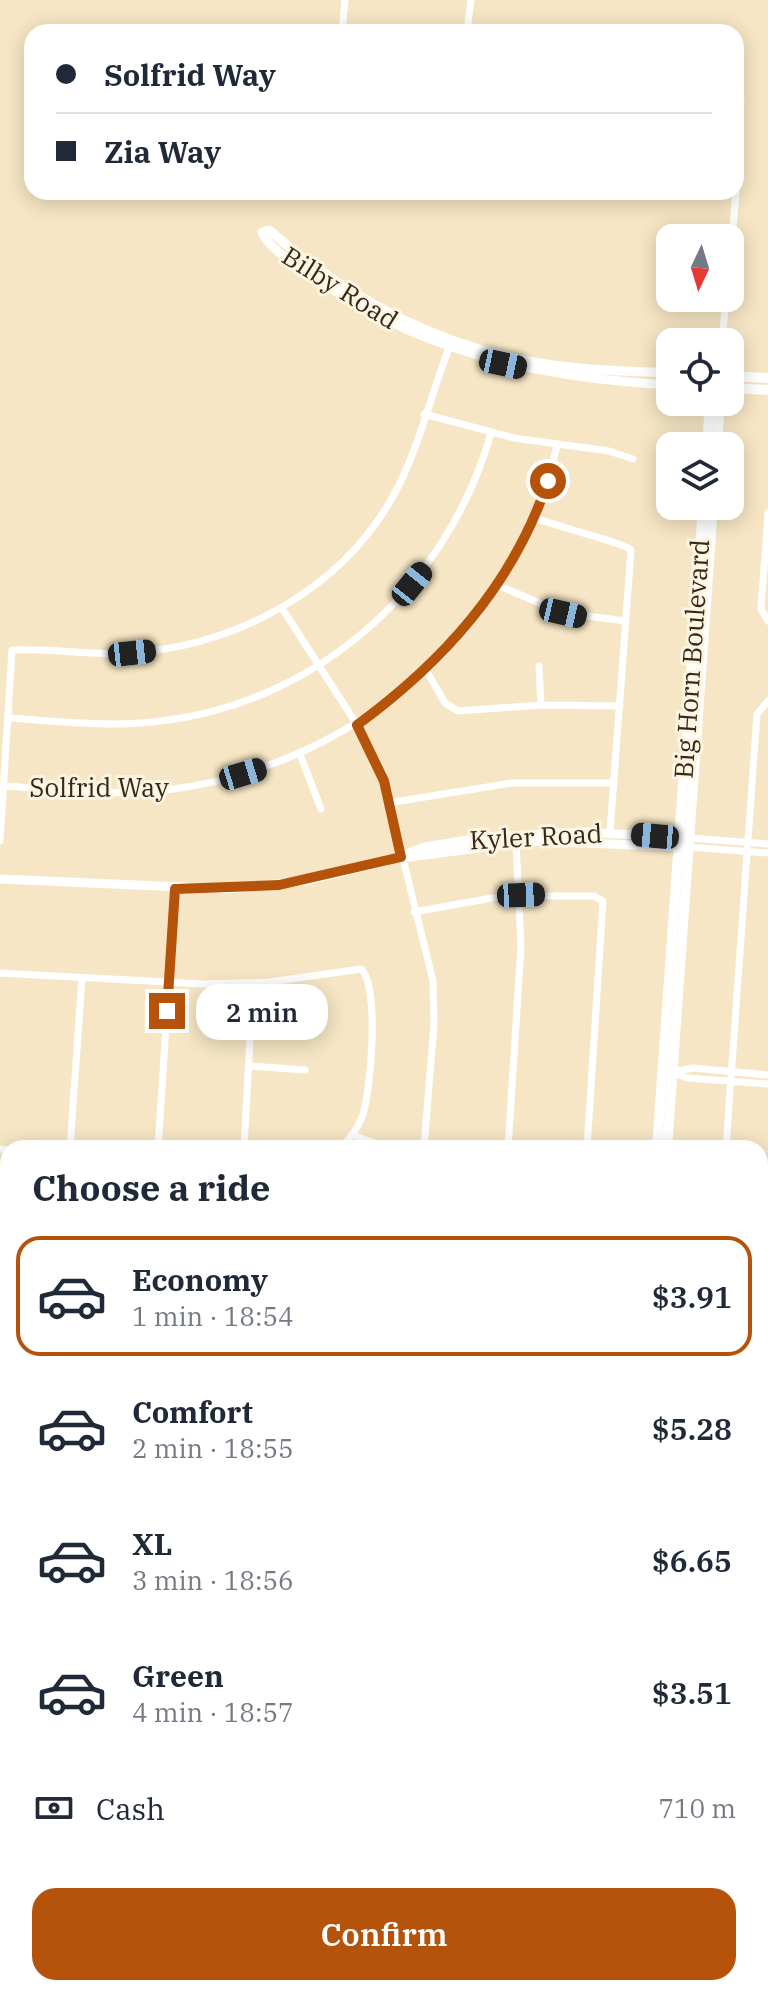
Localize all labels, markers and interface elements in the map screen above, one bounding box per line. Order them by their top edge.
text: Solfrid Way [104,55,276,94]
text: Zia Way [104,132,221,171]
north arrow [656,224,744,312]
map controls [656,224,744,520]
street label: Bilby Road [276,238,405,336]
button: locate [656,328,744,416]
car [477,347,529,381]
button: layers [656,432,744,520]
route start [530,463,566,499]
street label: Big Horn Boulevard [666,538,716,780]
car [388,558,436,610]
car [537,596,589,630]
car [107,639,157,667]
car [217,756,269,792]
street label: Solfrid Way [29,770,169,804]
street label: Kyler Road [469,816,603,856]
car [630,822,680,850]
car [497,882,545,908]
callout: 2 min [195,983,327,1039]
route end [149,993,185,1029]
text: 2 min [226,995,298,1029]
text: Choose a ride [32,1164,271,1211]
icon: car [36,1260,108,1332]
text: Economy [132,1260,268,1299]
text: $3.91 [652,1277,732,1316]
text: 1 min · 18:54 [132,1299,294,1333]
icon: car [36,1392,108,1464]
text: Comfort [132,1392,253,1431]
text: $5.28 [652,1409,732,1448]
text: 2 min · 18:55 [132,1431,294,1465]
icon: car [36,1524,108,1596]
text: XL [132,1524,172,1563]
text: $6.65 [652,1541,732,1580]
text: 3 min · 18:56 [132,1563,294,1597]
icon: car [36,1656,108,1728]
text: Green [132,1656,224,1695]
text: $3.51 [652,1673,732,1712]
text: 4 min · 18:57 [132,1695,294,1729]
icon: cash [32,1786,76,1830]
text: Cash [96,1789,165,1828]
text: 710 m [658,1791,736,1825]
button: Confirm [32,1888,736,1980]

